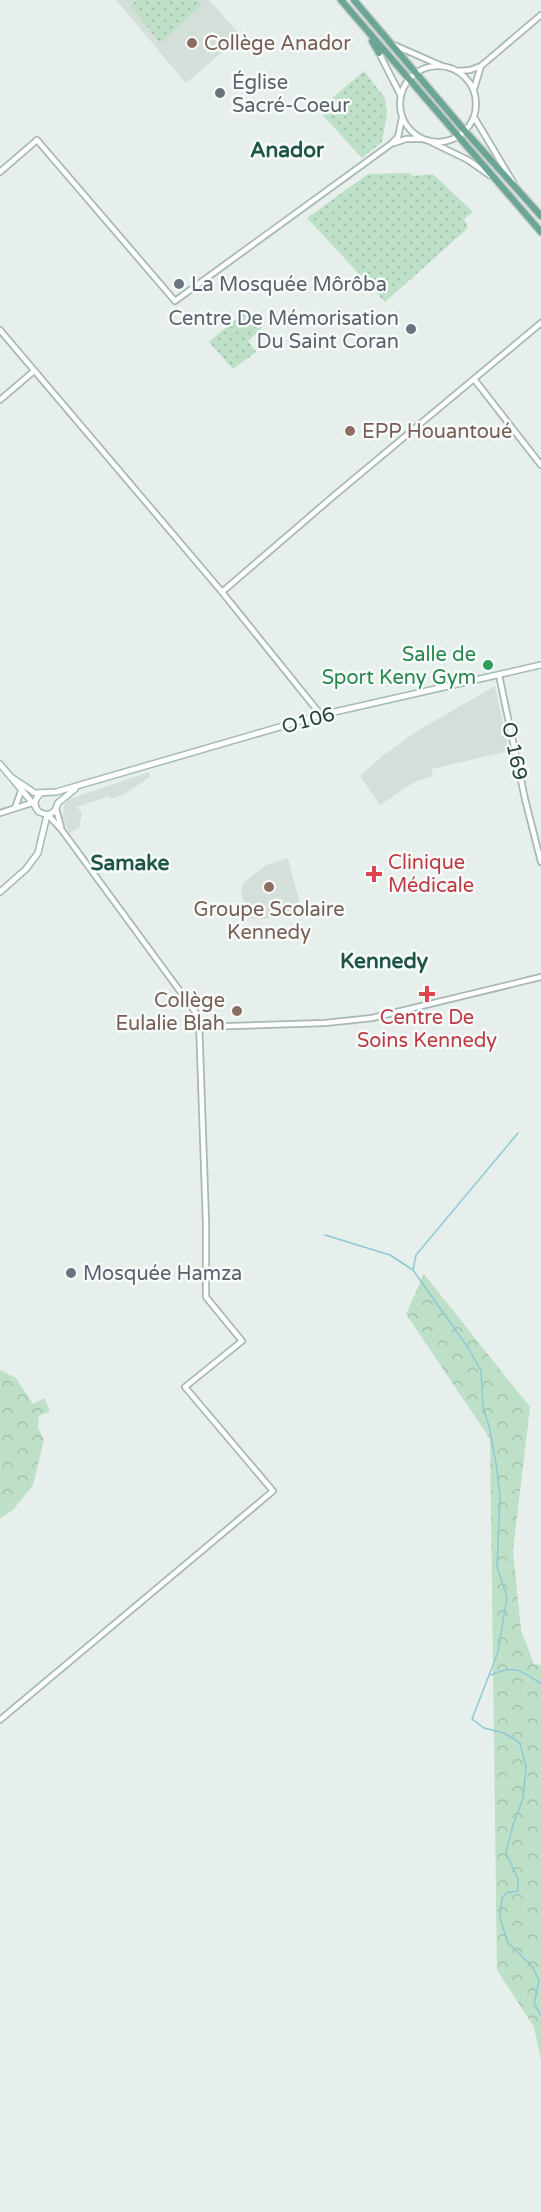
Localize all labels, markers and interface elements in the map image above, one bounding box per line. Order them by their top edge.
place label: Collège Anador [204,32,351,56]
marker: Collège Anador [185,36,199,50]
place label: Église Sacré-Coeur [232,70,350,118]
marker: Église Sacré-Coeur [213,86,227,100]
district label: Anador [250,138,325,163]
place label: La Mosquée Môrôba [191,273,387,297]
marker: La Mosquée Môrôba [172,277,186,291]
place label: Centre De Mémorisation Du Saint Coran [168,307,399,354]
marker: Centre De Mémorisation Du Saint Coran [404,322,418,336]
place label: EPP Houantoué [362,420,512,444]
marker: EPP Houantoué [343,424,357,438]
place label: Salle de Sport Keny Gym [322,643,476,690]
marker: Salle de Sport Keny Gym [481,658,495,672]
street label: O106 [279,702,337,740]
street label: O 169 [496,720,532,783]
district label: Samake [91,851,170,876]
place label: Clinique Médicale [388,851,474,898]
marker: Clinique Médicale [365,865,383,883]
marker: Groupe Scolaire Kennedy [262,880,276,894]
place label: Groupe Scolaire Kennedy [194,898,344,945]
district label: Kennedy [340,949,429,974]
marker: Centre De Soins Kennedy [418,985,436,1003]
place label: Collège Eulalie Blah [116,989,225,1036]
marker: Collège Eulalie Blah [230,1004,244,1018]
place label: Centre De Soins Kennedy [357,1006,497,1053]
place label: Mosquée Hamza [83,1262,242,1286]
marker: Mosquée Hamza [64,1266,78,1280]

